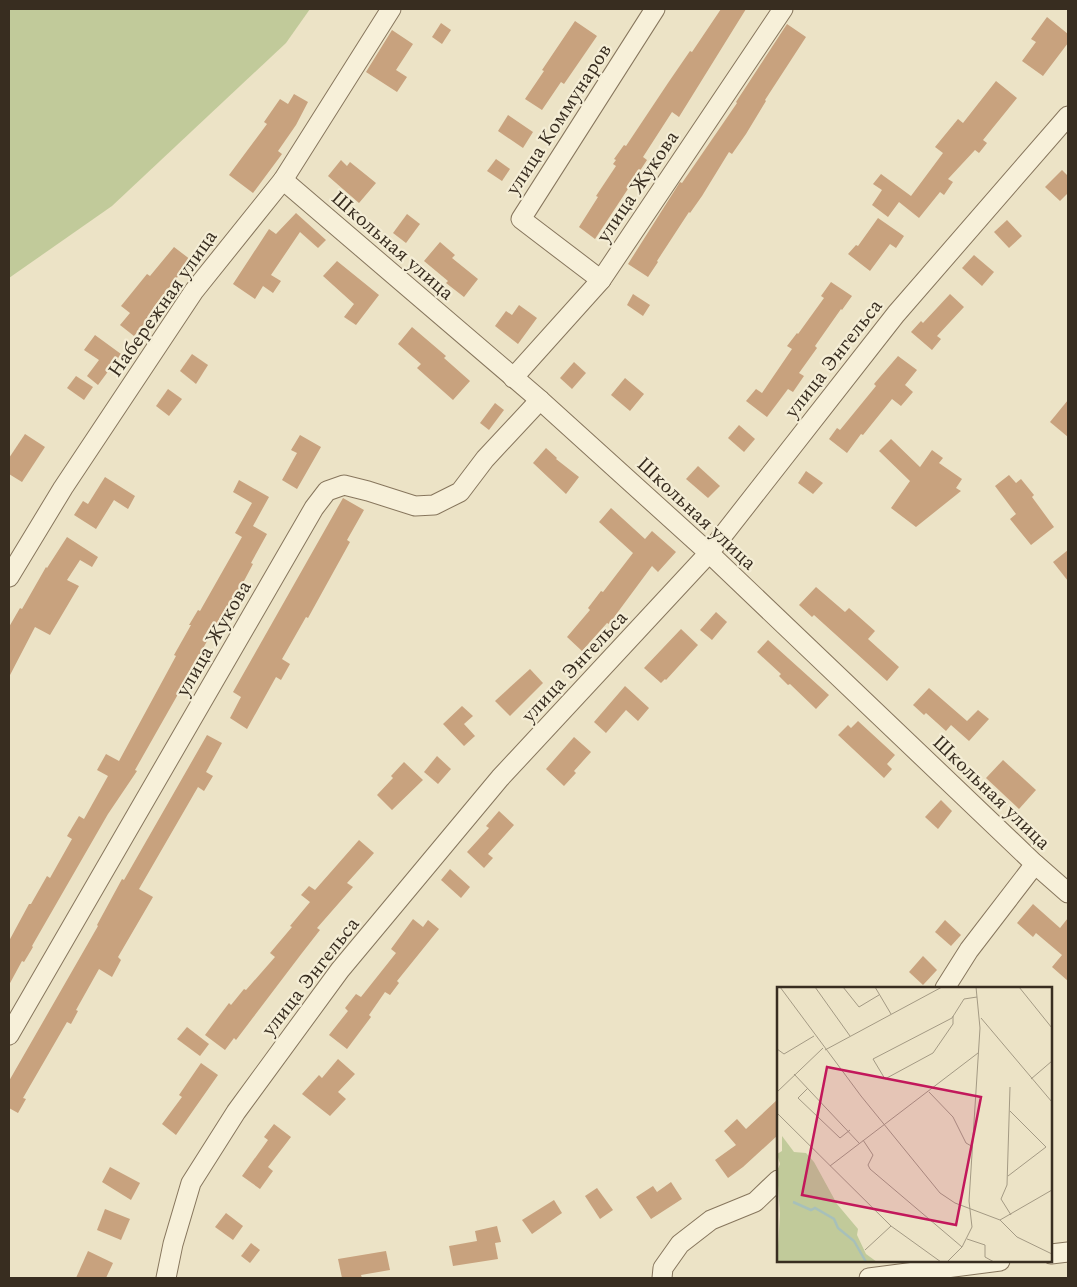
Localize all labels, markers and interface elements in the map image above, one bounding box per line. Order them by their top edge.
street label: улица Коммунаров [498,38,619,202]
street label: улица Жукова [588,124,687,250]
street label: Школьная улица [324,184,461,308]
street label: Набережная улица [101,223,225,384]
street label: улица Энгельса [777,292,890,426]
street label: Школьная улица [630,450,763,578]
street label: улица Жукова [168,575,259,703]
street label: улица Энгельса [514,604,635,730]
street label: Школьная улица [925,728,1058,857]
street label: улица Энгельса [254,910,367,1044]
inset map [777,987,1052,1262]

